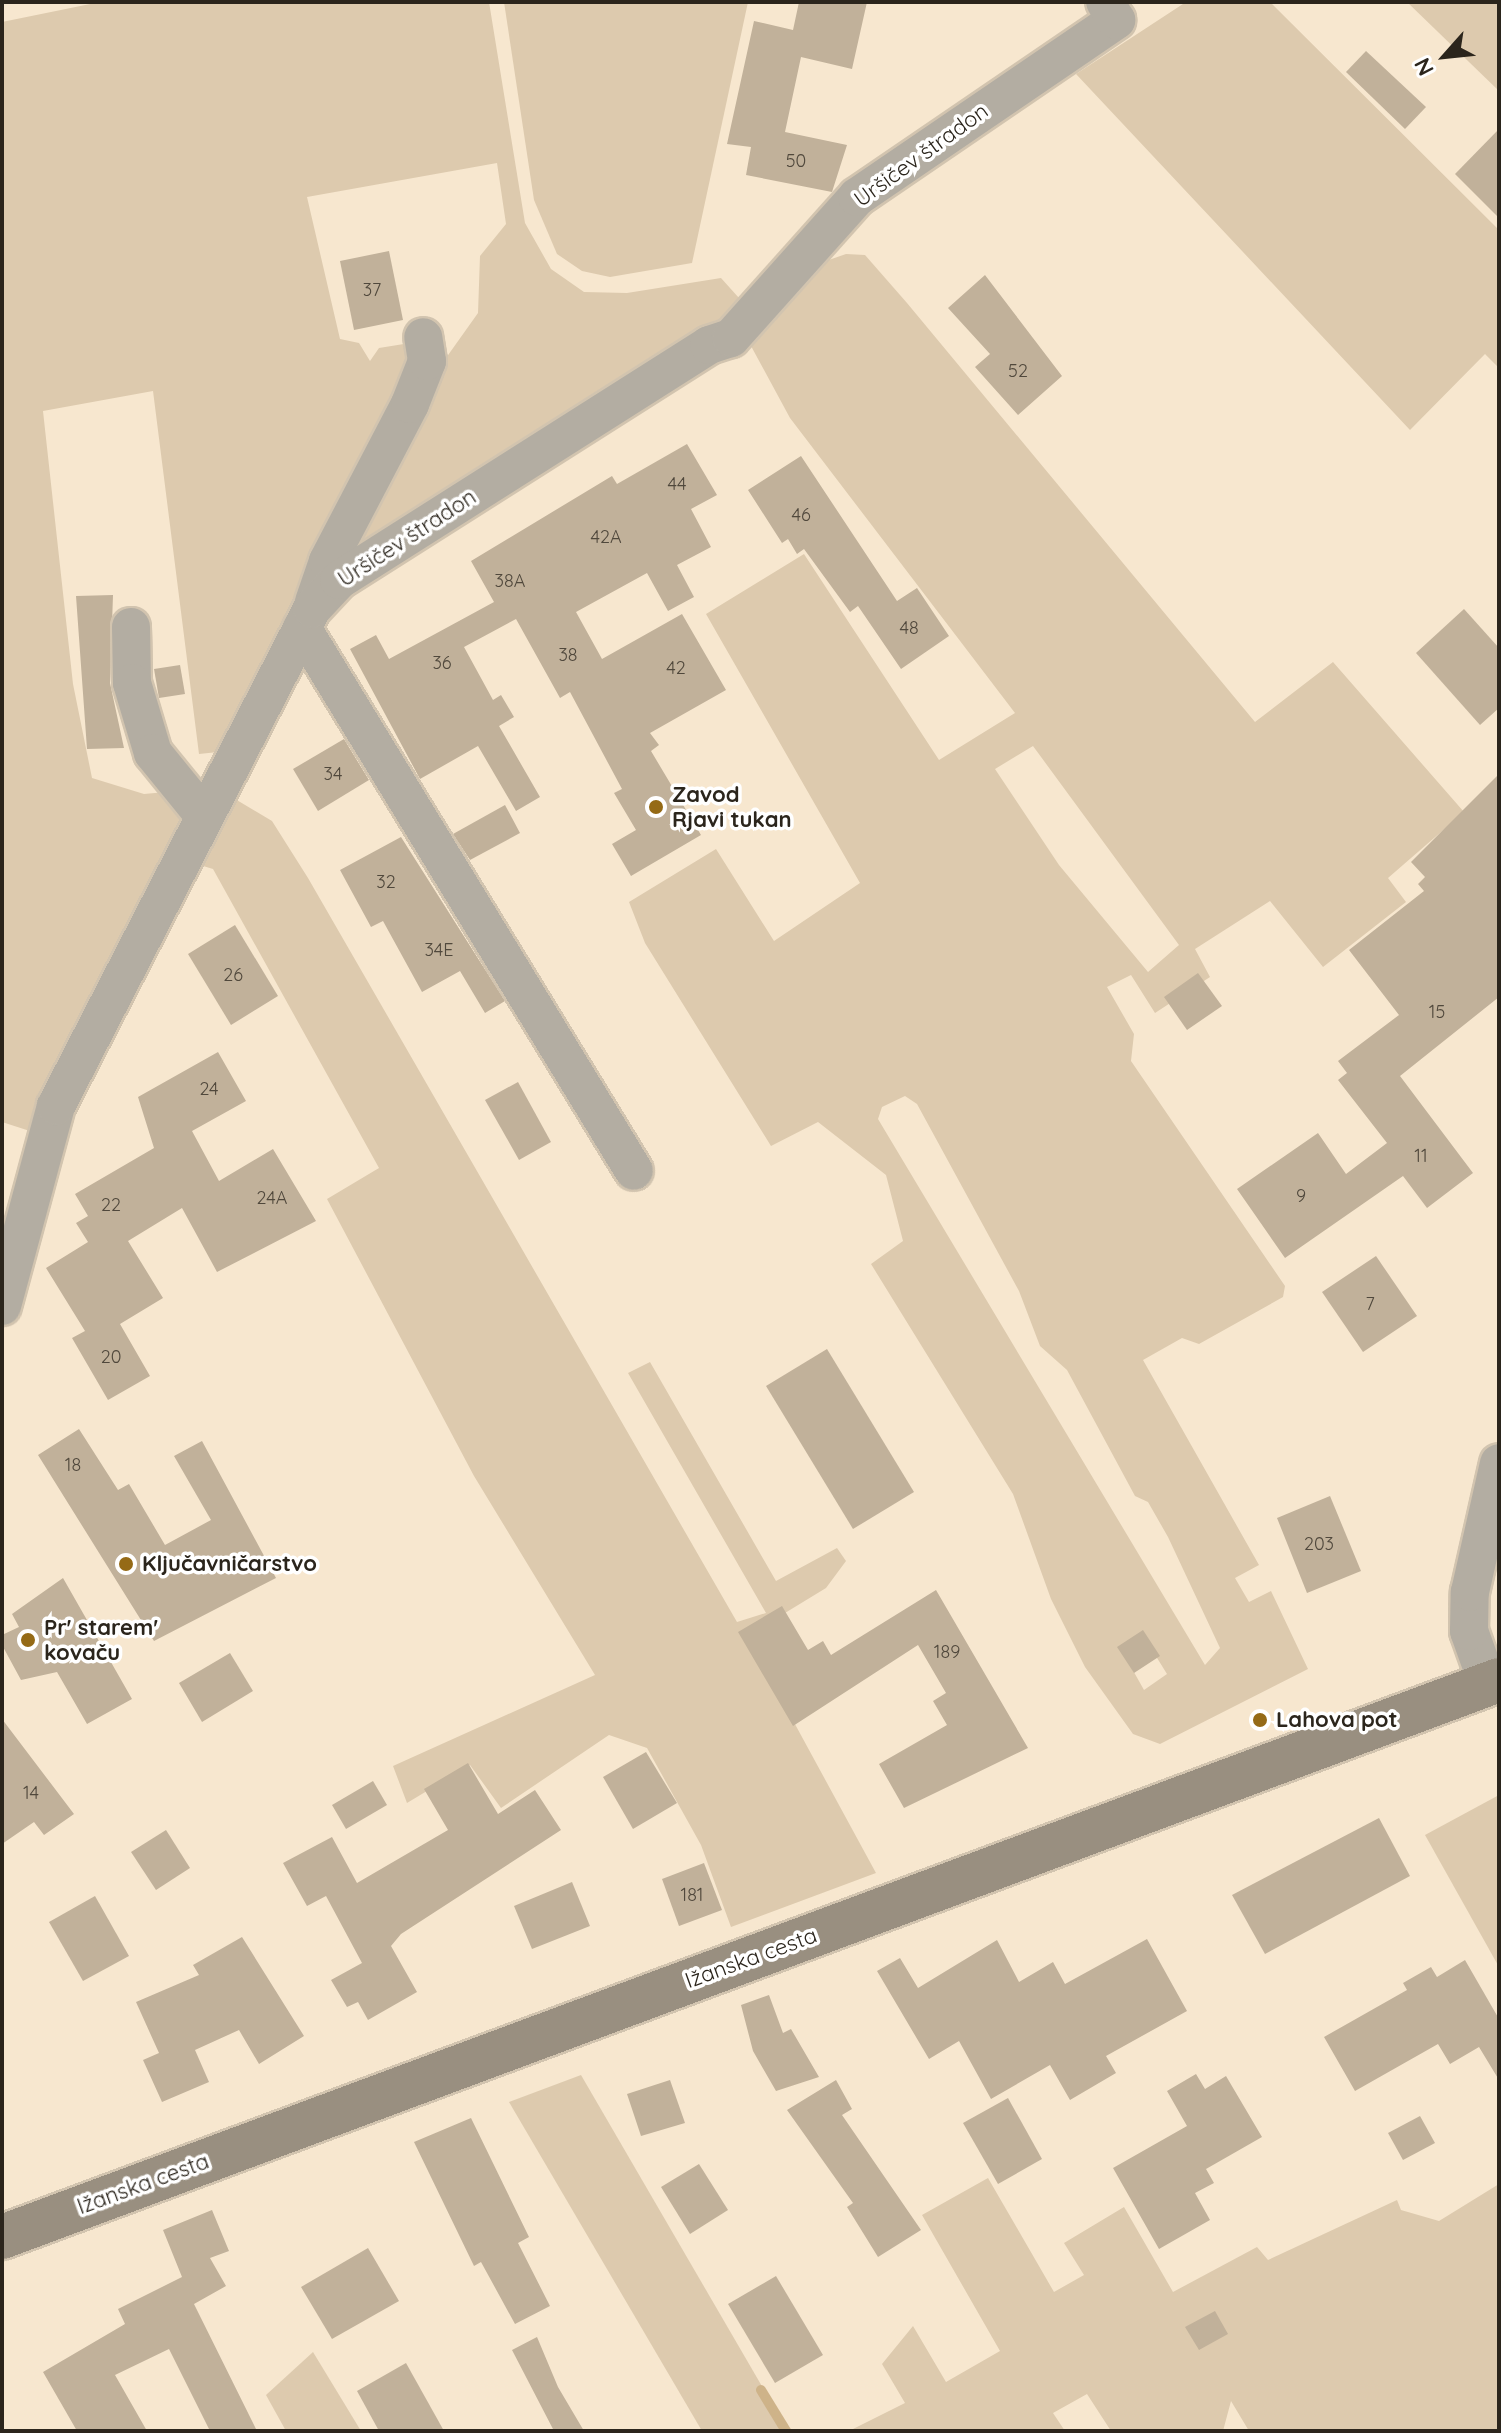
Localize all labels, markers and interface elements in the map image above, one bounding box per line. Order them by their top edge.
north arrow [1405,16,1485,96]
text: N [1407,53,1440,80]
street label: Uršičev štradon [849,98,993,212]
house number: 50 [786,150,806,172]
house number: 37 [363,279,381,301]
house number: 52 [1008,360,1028,382]
house number: 44 [668,473,686,495]
street label: Uršičev štradon [333,484,481,592]
house number: 46 [791,504,811,526]
house number: 42A [590,526,622,548]
house number: 38A [495,570,525,592]
house number: 48 [899,617,919,639]
house number: 38 [558,644,578,666]
house number: 36 [432,652,452,674]
house number: 42 [666,657,686,679]
house number: 34 [324,763,342,785]
place label: Zavod Rjavi tukan [672,781,792,832]
marker: Zavod Rjavi tukan [647,798,665,816]
house number: 32 [376,871,396,893]
house number: 34E [424,939,454,961]
house number: 26 [223,964,243,986]
house number: 15 [1429,1001,1445,1023]
house number: 24 [199,1078,219,1100]
house number: 11 [1414,1145,1428,1167]
house number: 9 [1296,1185,1306,1207]
house number: 24A [257,1187,287,1209]
house number: 22 [101,1194,121,1216]
house number: 7 [1365,1293,1375,1315]
house number: 20 [101,1346,121,1368]
house number: 18 [65,1454,81,1476]
house number: 203 [1304,1533,1334,1555]
place label: Ključavničarstvo [142,1551,317,1577]
marker: Ključavničarstvo [117,1555,135,1573]
place label: Pr' starem' kovaču [44,1614,158,1666]
marker: Pr' starem' kovaču [19,1631,37,1649]
house number: 189 [934,1641,960,1663]
place label: Lahova pot [1276,1707,1398,1733]
marker: Lahova pot [1251,1711,1269,1729]
house number: 14 [23,1782,39,1804]
house number: 181 [680,1884,704,1906]
street label: Ižanska cesta [681,1922,821,1994]
street label: Ižanska cesta [73,2148,213,2220]

